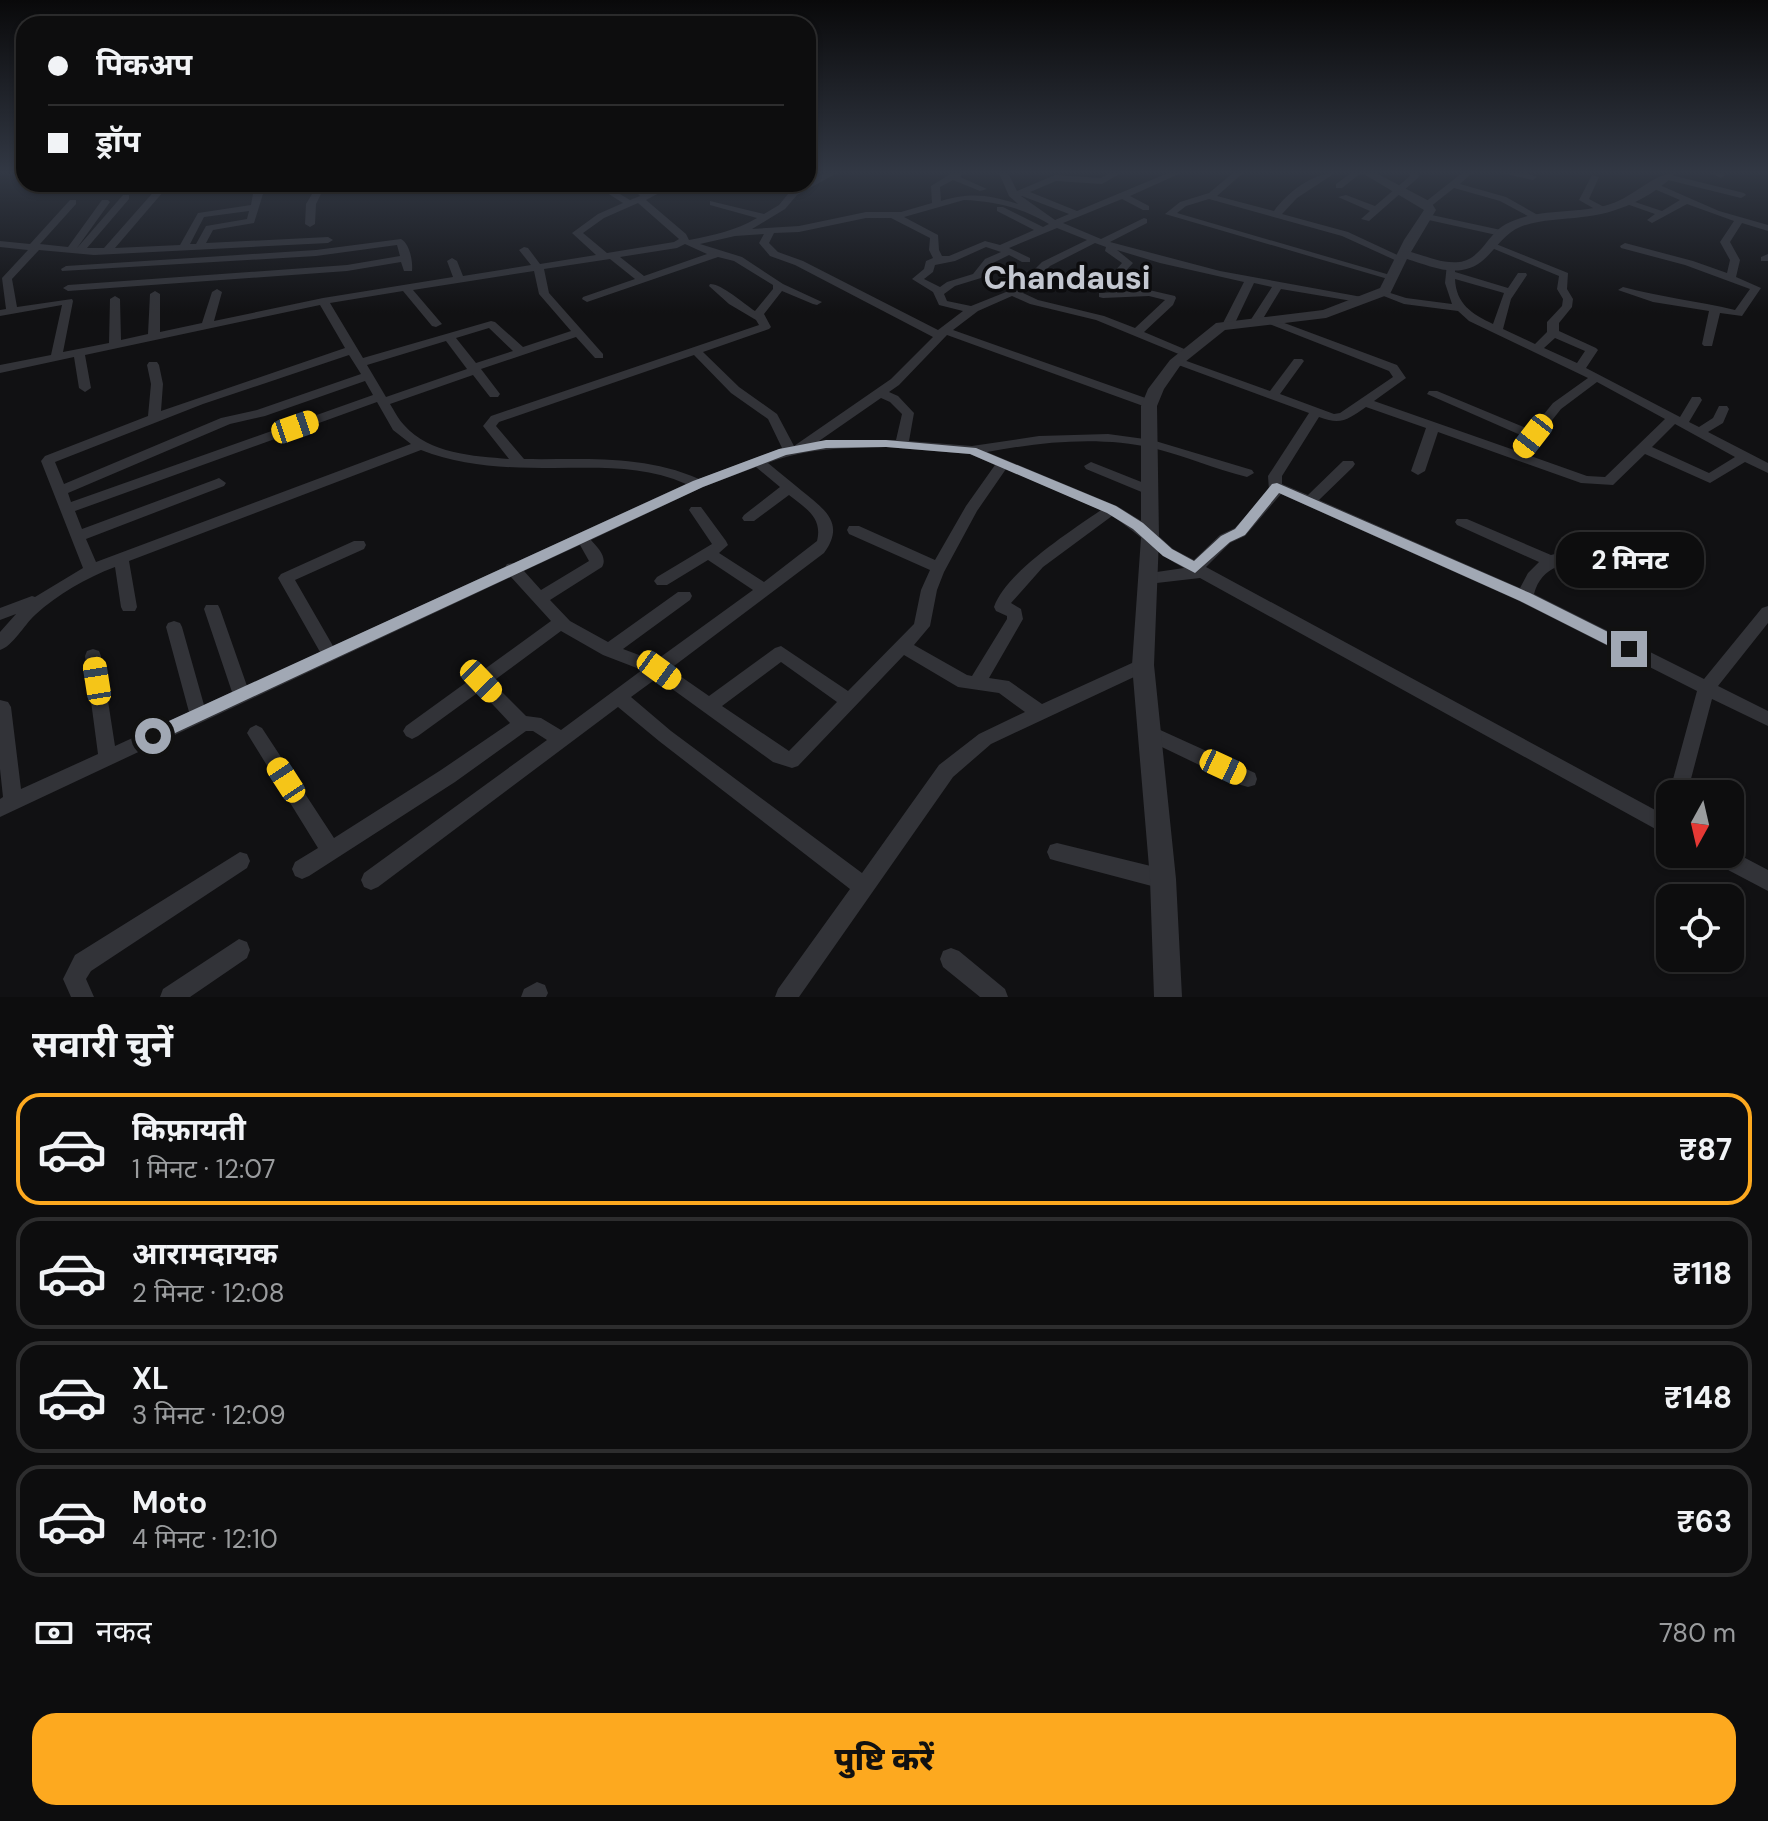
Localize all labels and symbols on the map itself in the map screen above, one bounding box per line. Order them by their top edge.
district label: Chandausi [983,257,1151,299]
car [268,408,322,446]
car [1509,410,1557,462]
callout: 2 मिनट [1555,533,1703,589]
route end [1611,631,1647,667]
car [633,646,685,694]
car [81,655,113,707]
car [456,655,506,707]
route start [135,718,171,754]
car [1196,746,1250,788]
car [263,753,309,807]
north arrow [1656,780,1744,868]

